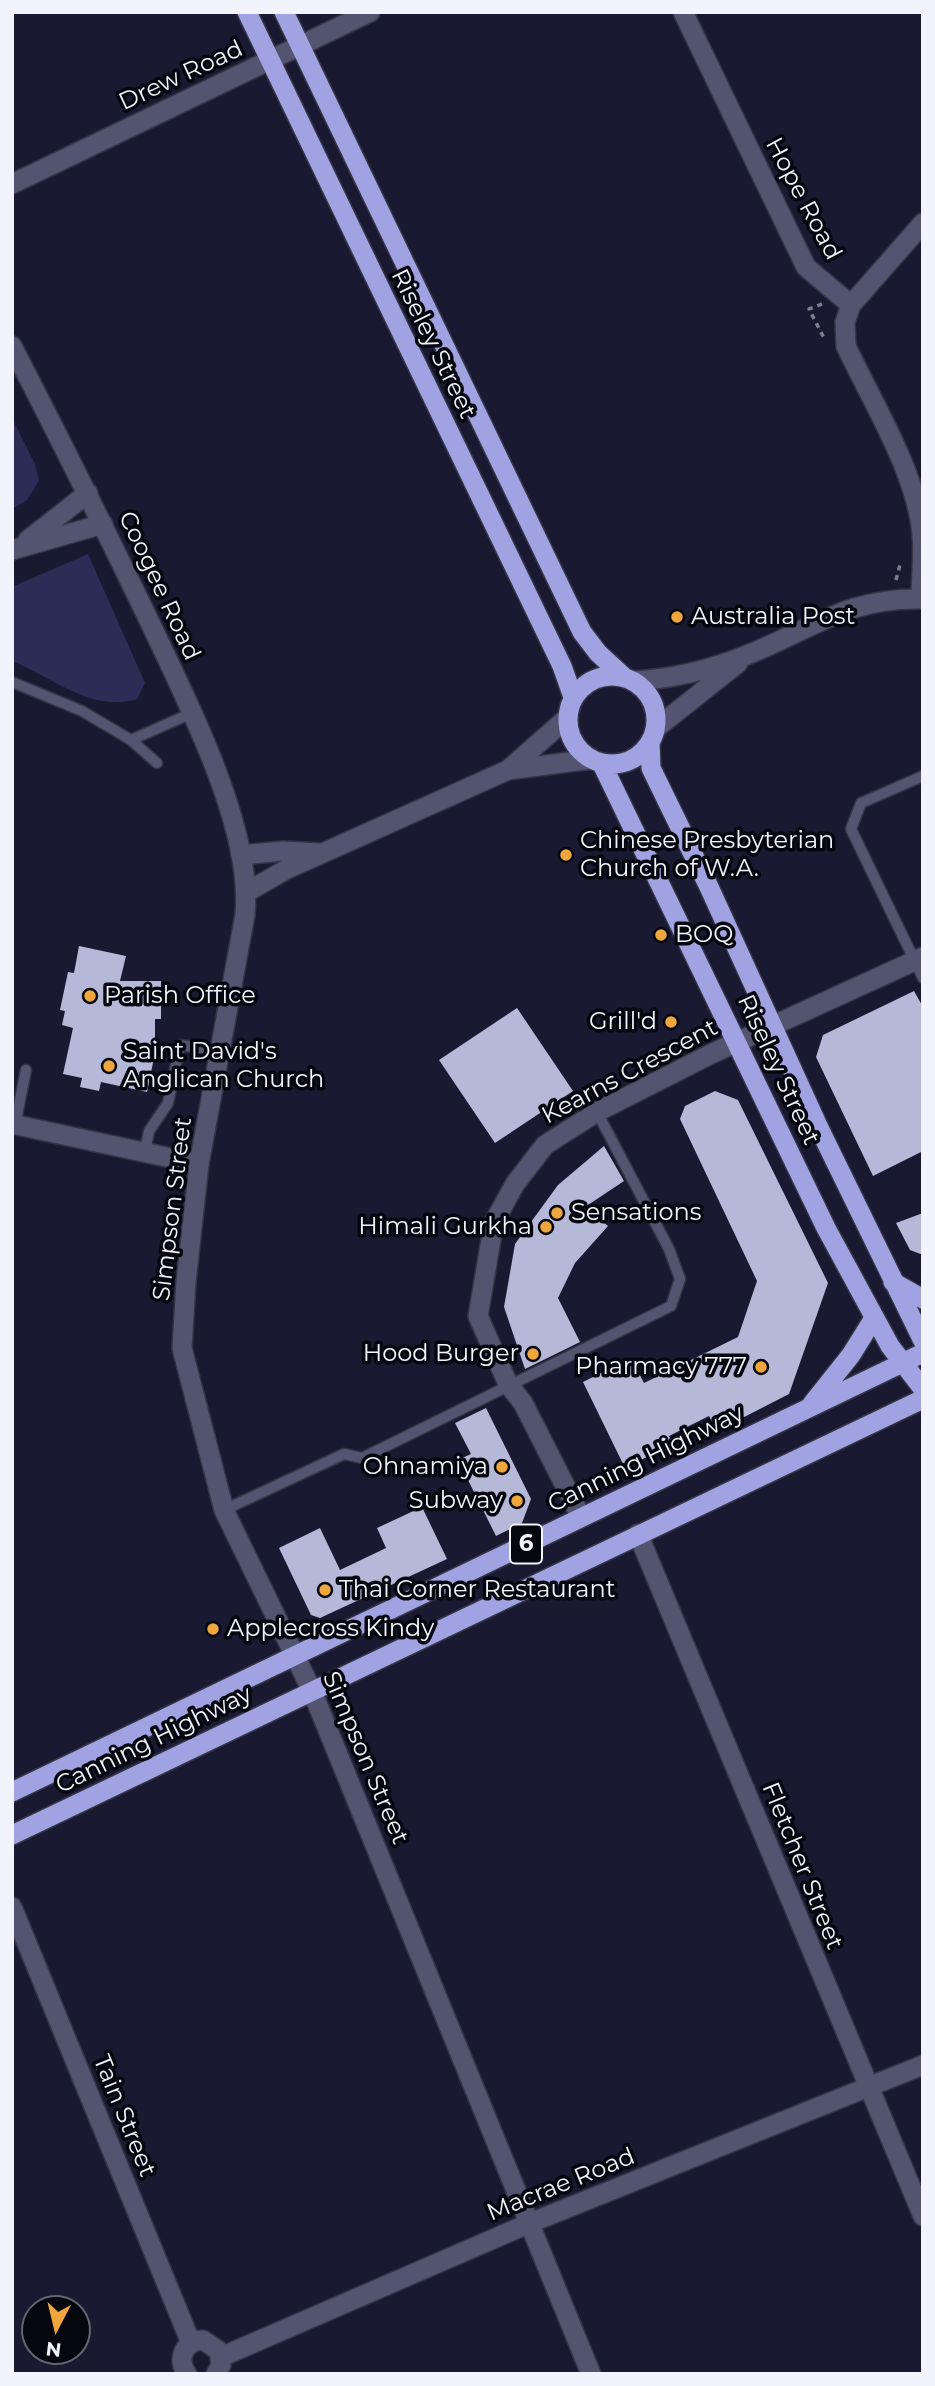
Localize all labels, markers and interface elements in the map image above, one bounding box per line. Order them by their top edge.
street label: Drew Road [114,35,248,117]
street label: Hope Road [759,133,847,265]
street label: Riseley Street [384,265,482,423]
street label: Coogee Road [112,507,206,665]
place label: Australia Post [691,603,855,631]
marker: Australia Post [669,609,685,625]
place label: Chinese Presbyterian Church of W.A. [580,827,834,883]
marker: Chinese Presbyterian Church of W.A. [558,847,574,863]
place label: BOQ [675,921,733,949]
marker: BOQ [653,927,669,943]
place label: Parish Office [104,982,256,1010]
marker: Parish Office [82,988,98,1004]
street label: Riseley Street [731,990,825,1150]
place label: Grill'd [589,1008,657,1036]
street label: Kearns Crescent [537,1014,723,1130]
marker: Grill'd [663,1014,679,1030]
place label: Saint David's Anglican Church [123,1038,324,1094]
marker: Saint David's Anglican Church [101,1058,117,1074]
street label: Simpson Street [147,1116,199,1302]
place label: Sensations [571,1199,702,1227]
marker: Sensations [549,1205,565,1221]
place label: Himali Gurkha [358,1213,532,1241]
marker: Himali Gurkha [538,1219,554,1235]
place label: Hood Burger [363,1340,519,1368]
marker: Hood Burger [525,1346,541,1362]
place label: Pharmacy 777 [575,1353,747,1381]
marker: Pharmacy 777 [753,1359,769,1375]
street label: Canning Highway [543,1399,749,1519]
place label: Ohnamiya [363,1453,488,1481]
marker: Ohnamiya [494,1459,510,1475]
place label: Subway [409,1487,503,1515]
marker: Subway [509,1493,525,1509]
road number: 6 [510,1525,542,1564]
place label: Thai Corner Restaurant [339,1576,615,1604]
marker: Thai Corner Restaurant [317,1582,333,1598]
place label: Applecross Kindy [227,1615,434,1643]
marker: Applecross Kindy [205,1621,221,1637]
street label: Simpson Street [316,1667,414,1849]
street label: Canning Highway [51,1680,257,1800]
street label: Fletcher Street [755,1778,849,1954]
street label: Tain Street [87,2051,161,2181]
street label: Macrae Road [483,2142,639,2228]
north arrow [21,2295,91,2365]
text: N [45,2337,63,2362]

